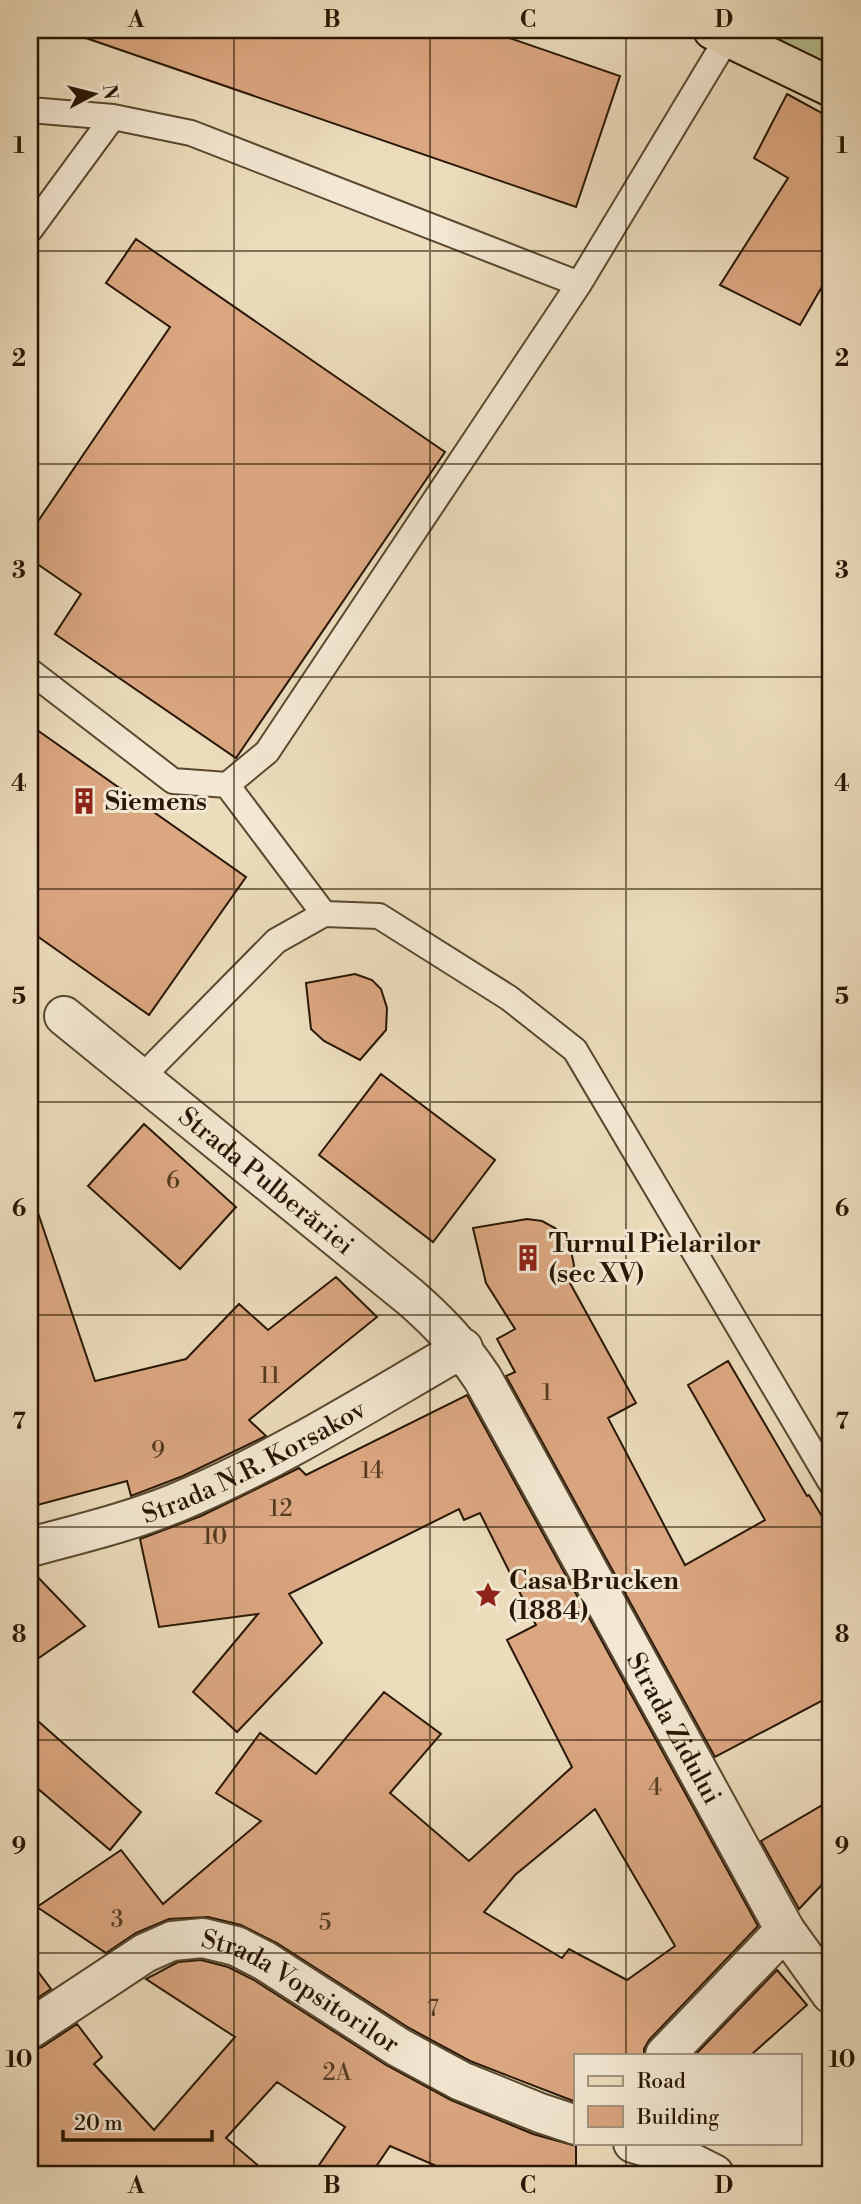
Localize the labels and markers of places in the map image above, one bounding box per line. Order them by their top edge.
building icon: Siemens [69,786,99,816]
place label: Siemens [105,786,207,818]
place label: Turnul Pielarilor (sec XV) [549,1228,761,1290]
building icon: Turnul Pielarilor (sec XV) [513,1243,543,1273]
place label: Casa Brucken (1884) [509,1565,679,1627]
place icon: Casa Brucken (1884) [473,1580,503,1610]

